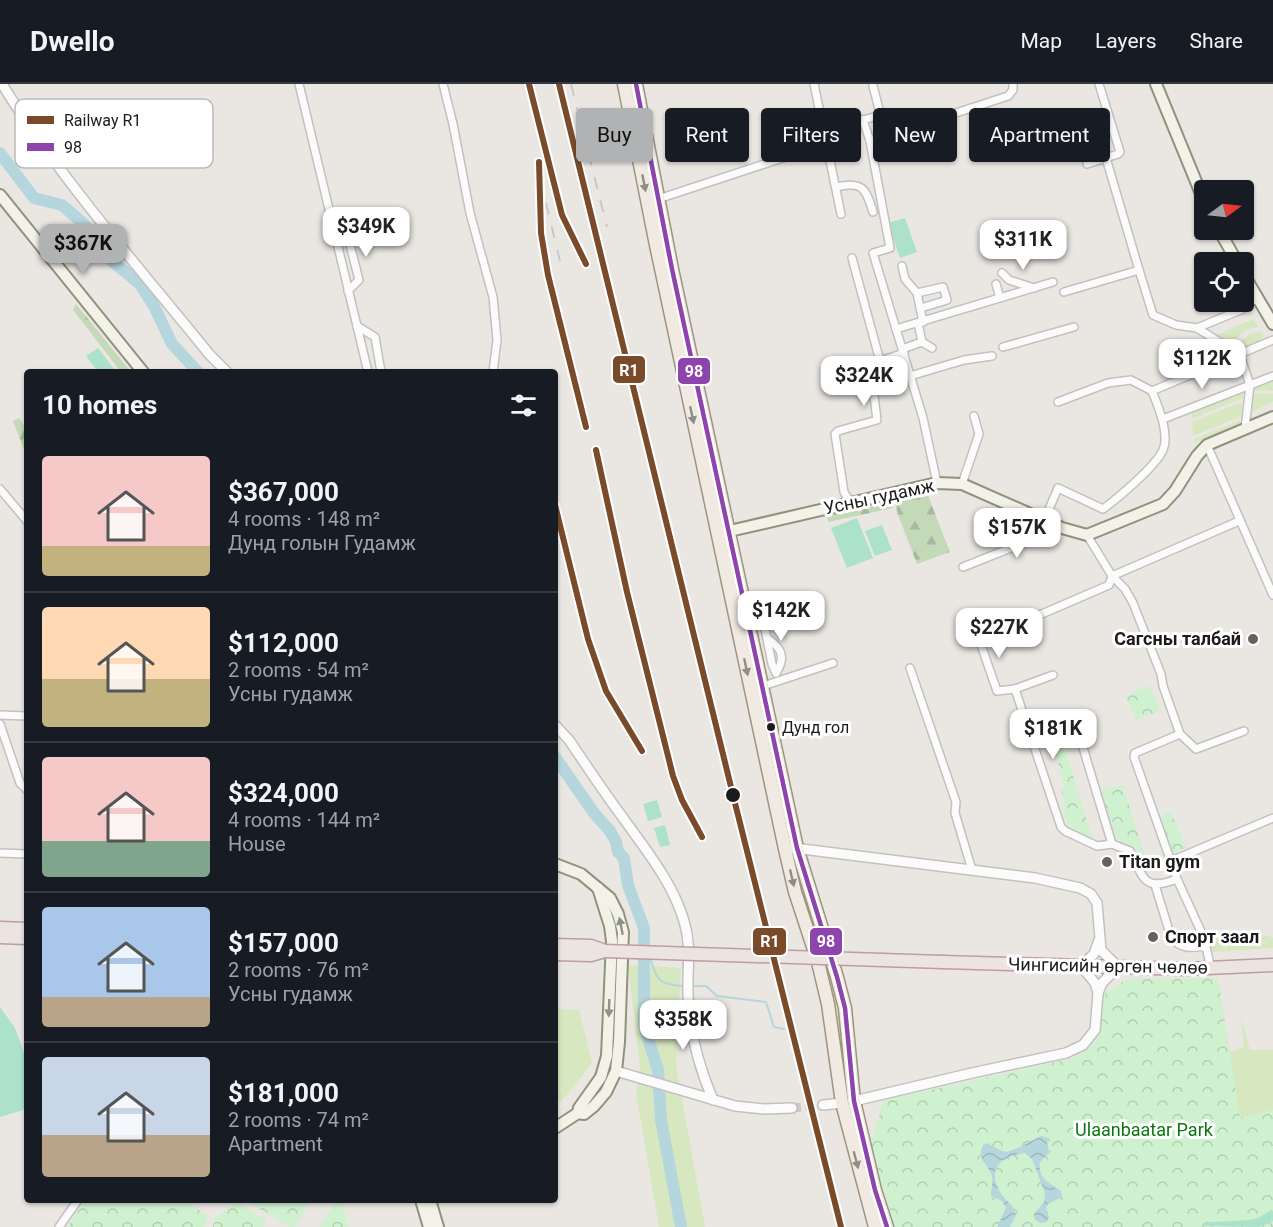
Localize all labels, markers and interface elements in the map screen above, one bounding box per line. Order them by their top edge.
text: Dwello [30,25,115,58]
text: Map [1020,29,1062,53]
text: Layers [1095,29,1156,53]
text: Share [1189,29,1243,53]
legend [15,99,213,168]
chip: Buy [576,108,653,162]
chip: Rent [665,108,749,162]
chip: Filters [761,108,861,162]
chip: New [873,108,957,162]
chip: Apartment [969,108,1110,162]
text: Railway R1 [64,111,141,130]
text: 98 [64,138,82,157]
one-way arrow [640,173,649,192]
north arrow [1194,180,1254,240]
map controls [1194,180,1254,312]
pin: $349K [324,207,408,258]
text: $349K [337,214,395,238]
pin: $311K [981,220,1065,271]
pin: $367K [41,224,125,275]
text: $311K [994,227,1052,251]
text: $367K [54,231,112,255]
button: locate [1194,252,1254,312]
pin: $112K [1160,339,1244,390]
text: $112K [1173,346,1231,370]
line badge: R1 [612,355,646,384]
pin: $324K [822,356,906,407]
line badge: 98 [677,357,711,385]
text: R1 [619,361,639,380]
text: 98 [685,362,703,381]
text: $324K [835,363,893,387]
icon: filters [507,389,540,422]
text: 10 homes [42,390,157,420]
one-way arrow [688,405,698,424]
street label: Усны гудамж [822,475,936,518]
text: $367,000 [228,477,339,507]
icon: home [90,480,162,552]
text: 4 rooms · 148 m² [228,507,380,531]
pin: $157K [975,508,1059,559]
text: $157K [988,515,1046,539]
text: Дунд голын Гудамж [228,531,416,555]
pin: $142K [739,591,823,642]
text: $142K [752,598,810,622]
pin: $227K [957,608,1041,659]
text: $227K [970,615,1028,639]
text: $112,000 [228,628,339,658]
place label: Сагсны талбай [1114,628,1241,649]
icon: home [90,631,162,703]
marker: Сагсны талбай [1246,632,1260,646]
text: 2 rooms · 54 m² [228,658,369,682]
one-way arrow [742,658,752,676]
text: Усны гудамж [228,682,353,706]
pin: $181K [1011,709,1095,760]
text: $181K [1024,716,1082,740]
place label: Дунд гол [782,718,849,737]
marker: Дунд гол [765,721,777,733]
text: $324,000 [228,778,339,808]
icon: home [90,781,162,853]
unlabelled marker [724,786,742,804]
text: 4 rooms · 144 m² [228,808,380,832]
text: House [228,832,286,856]
place label: Titan gym [1119,851,1200,872]
marker: Titan gym [1100,855,1114,869]
one-way arrow [788,869,797,888]
one-way arrow [616,916,625,935]
place label: Спорт заал [1165,926,1259,947]
line badge: R1 [752,927,787,956]
line badge: 98 [809,927,843,956]
text: $157,000 [228,928,339,958]
marker: Спорт заал [1146,930,1160,944]
icon: home [90,931,162,1003]
text: R1 [760,932,780,951]
text: 98 [817,932,835,951]
street label: Чингисийн өргөн чөлөө [1008,953,1208,978]
text: 2 rooms · 76 m² [228,958,369,982]
text: Усны гудамж [228,982,353,1006]
one-way arrow [604,998,614,1017]
pin: $358K [641,1000,725,1051]
text: $358K [654,1007,712,1031]
text: $181,000 [228,1078,339,1108]
icon: home [90,1081,162,1153]
text: 2 rooms · 74 m² [228,1108,369,1132]
park label: Ulaanbaatar Park [1075,1119,1214,1140]
text: Apartment [228,1132,323,1156]
one-way arrow [852,1151,862,1169]

